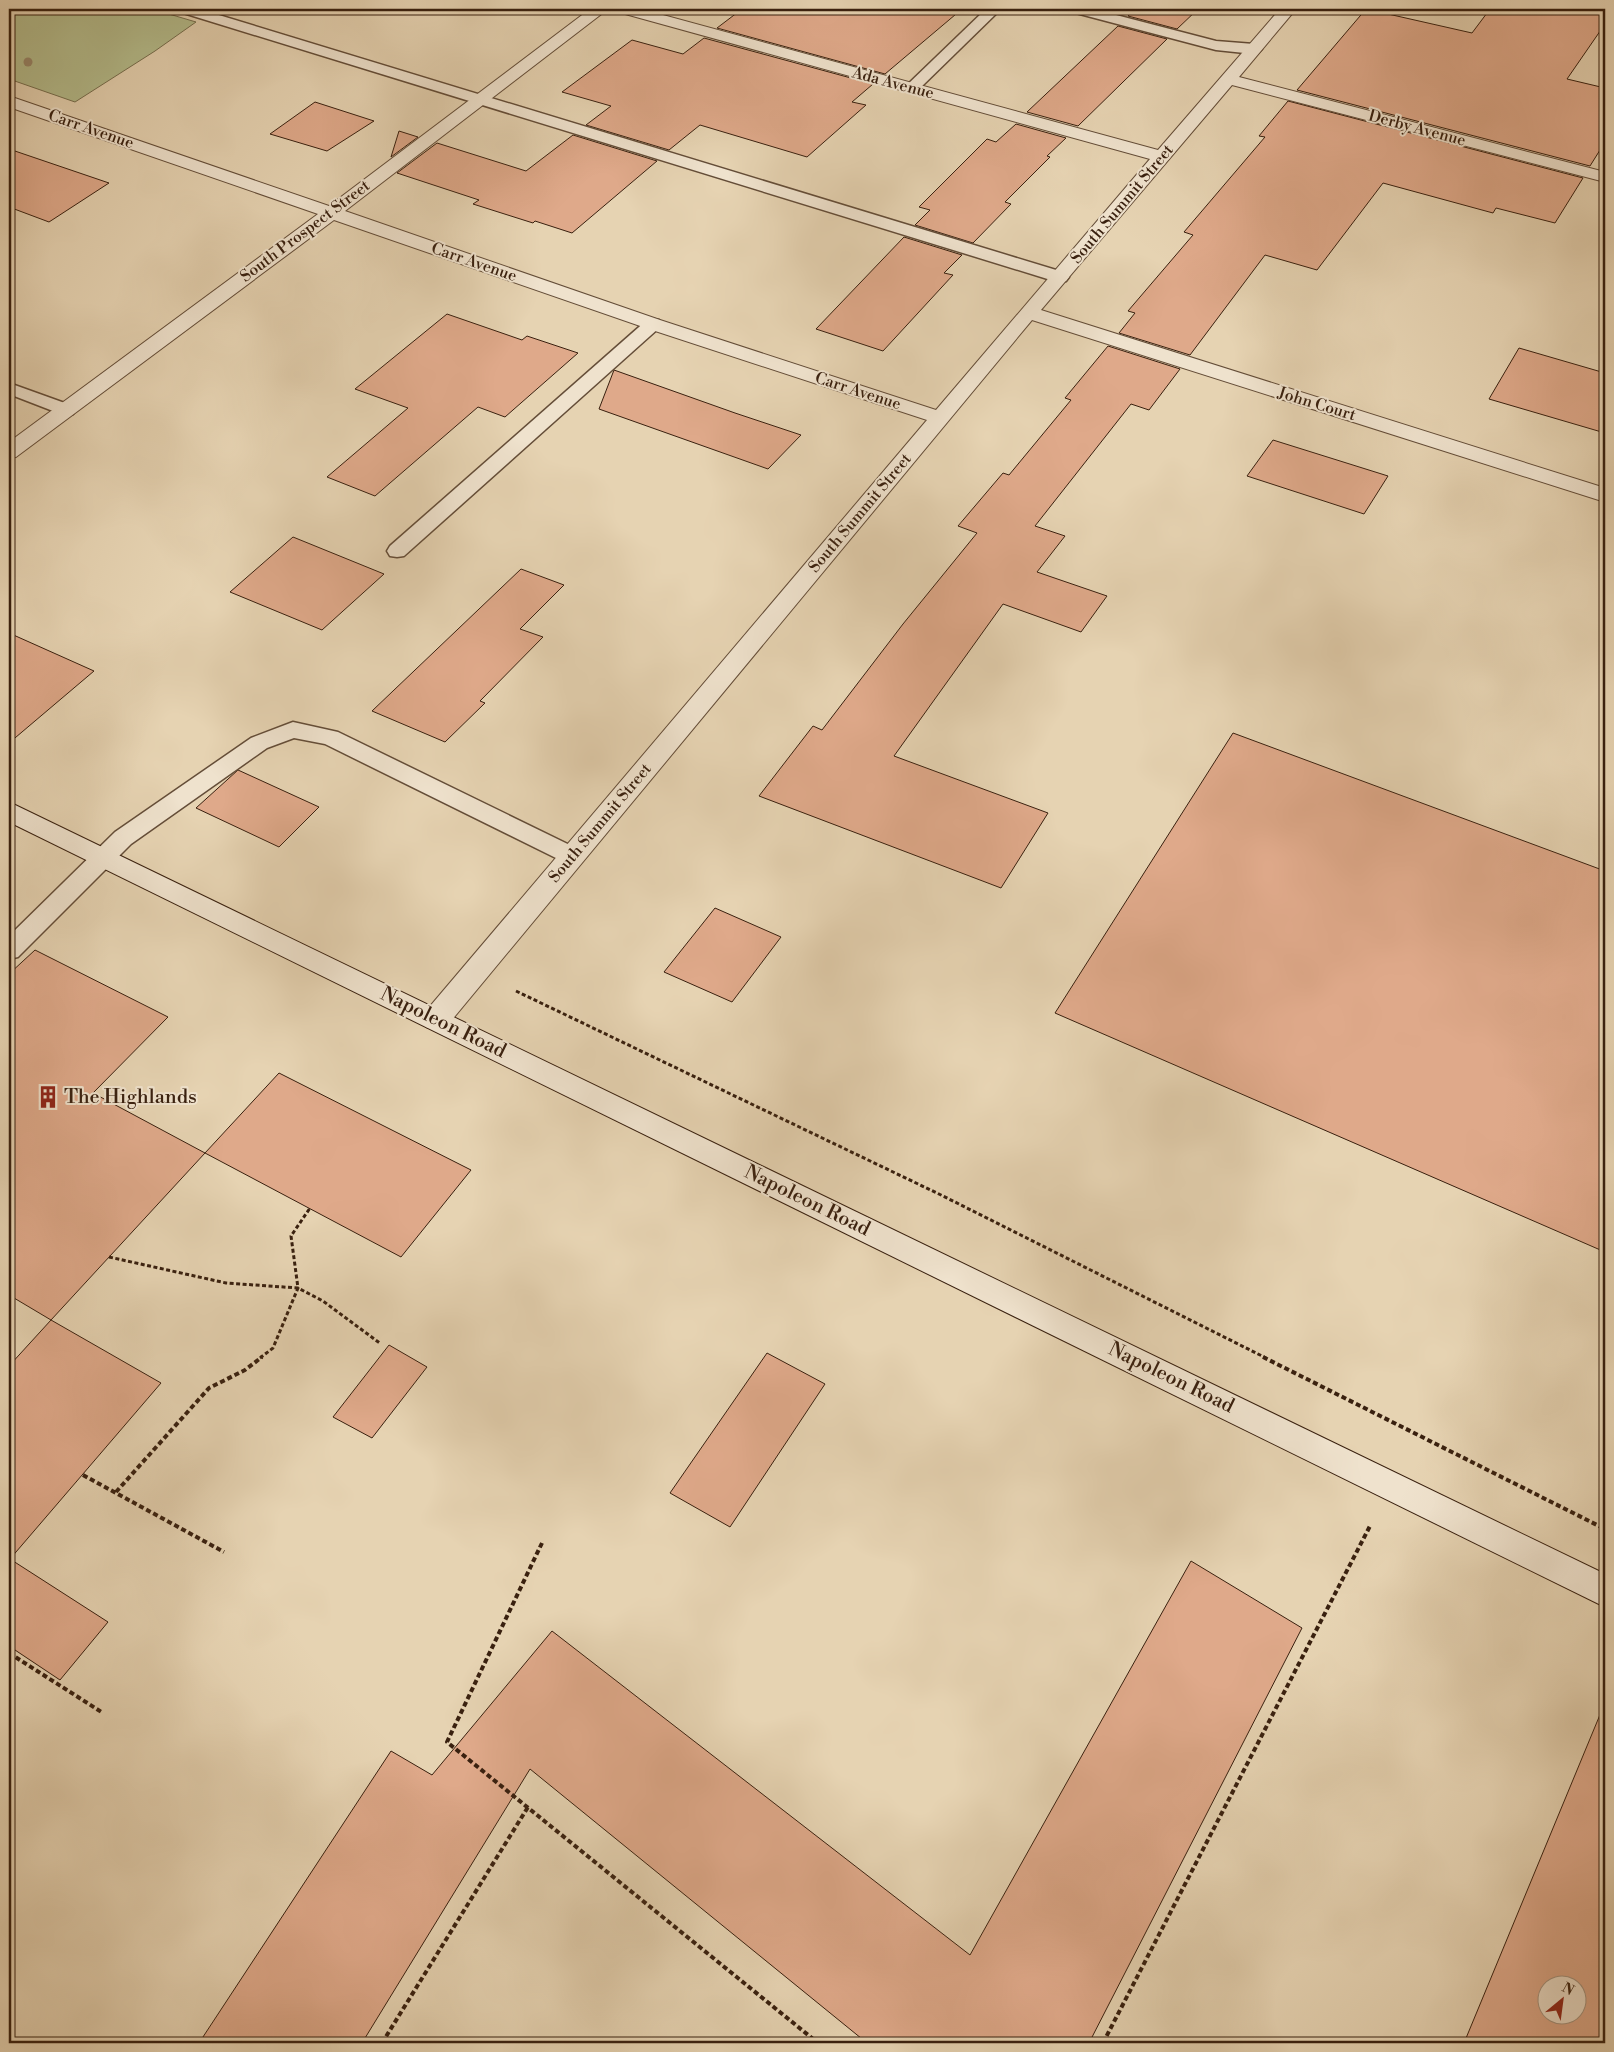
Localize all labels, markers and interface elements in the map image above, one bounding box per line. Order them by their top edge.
street label: Ada Avenue [849,62,936,104]
street label: Carr Avenue [46,105,136,153]
street label: Derby Avenue [1366,105,1468,151]
street label: South Summit Street [1066,140,1178,268]
street label: South Prospect Street [236,175,374,286]
street label: Carr Avenue [429,238,519,286]
street label: Carr Avenue [812,368,904,414]
street label: John Court [1275,382,1359,425]
street label: South Summit Street [804,449,916,577]
street label: South Summit Street [544,759,656,887]
street label: Napoleon Road [376,982,511,1065]
building icon: The Highlands [35,1084,61,1110]
place label: The Highlands [64,1085,197,1110]
street label: Napoleon Road [740,1160,875,1243]
street label: Napoleon Road [1104,1337,1239,1420]
north arrow [1536,1974,1586,2024]
text: N [1559,1979,1577,2000]

